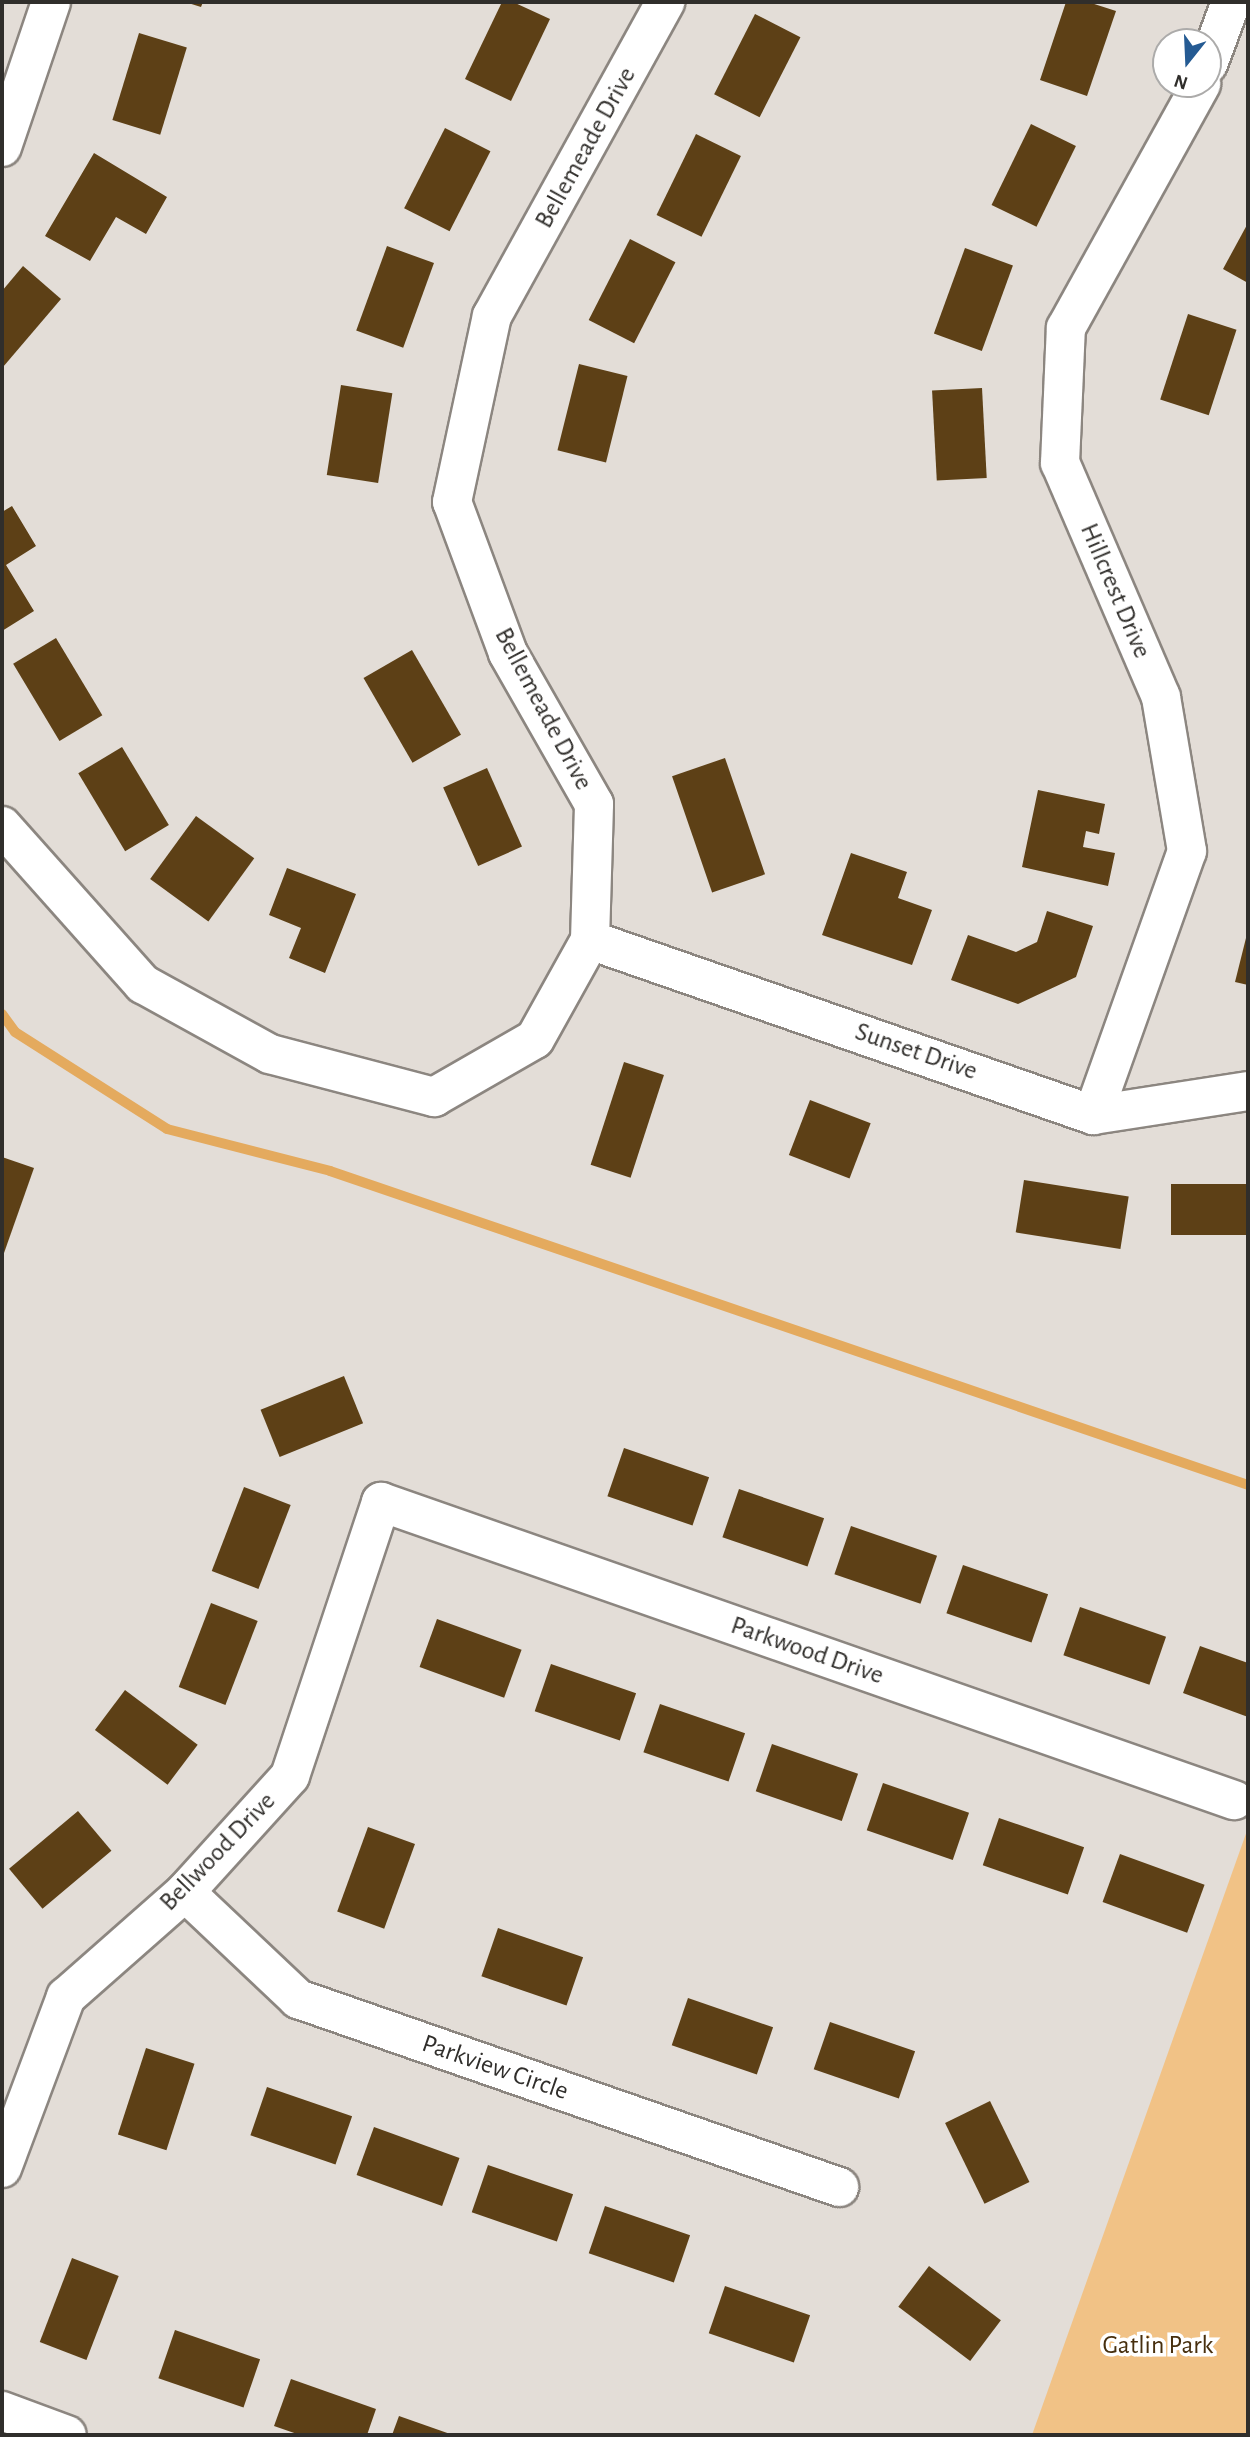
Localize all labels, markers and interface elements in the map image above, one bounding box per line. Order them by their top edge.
north arrow [1152,28,1222,98]
street label: Bellemeade Drive [529,62,643,234]
text: N [1172,70,1190,93]
street label: Hillcrest Drive [1073,519,1157,663]
street label: Bellemeade Drive [487,623,599,795]
street label: Sunset Drive [851,1017,981,1087]
street label: Parkwood Drive [727,1610,887,1692]
street label: Bellwood Drive [154,1786,282,1918]
street label: Parkview Circle [418,2028,572,2108]
park label: Gatlin Park [1103,2330,1213,2362]

